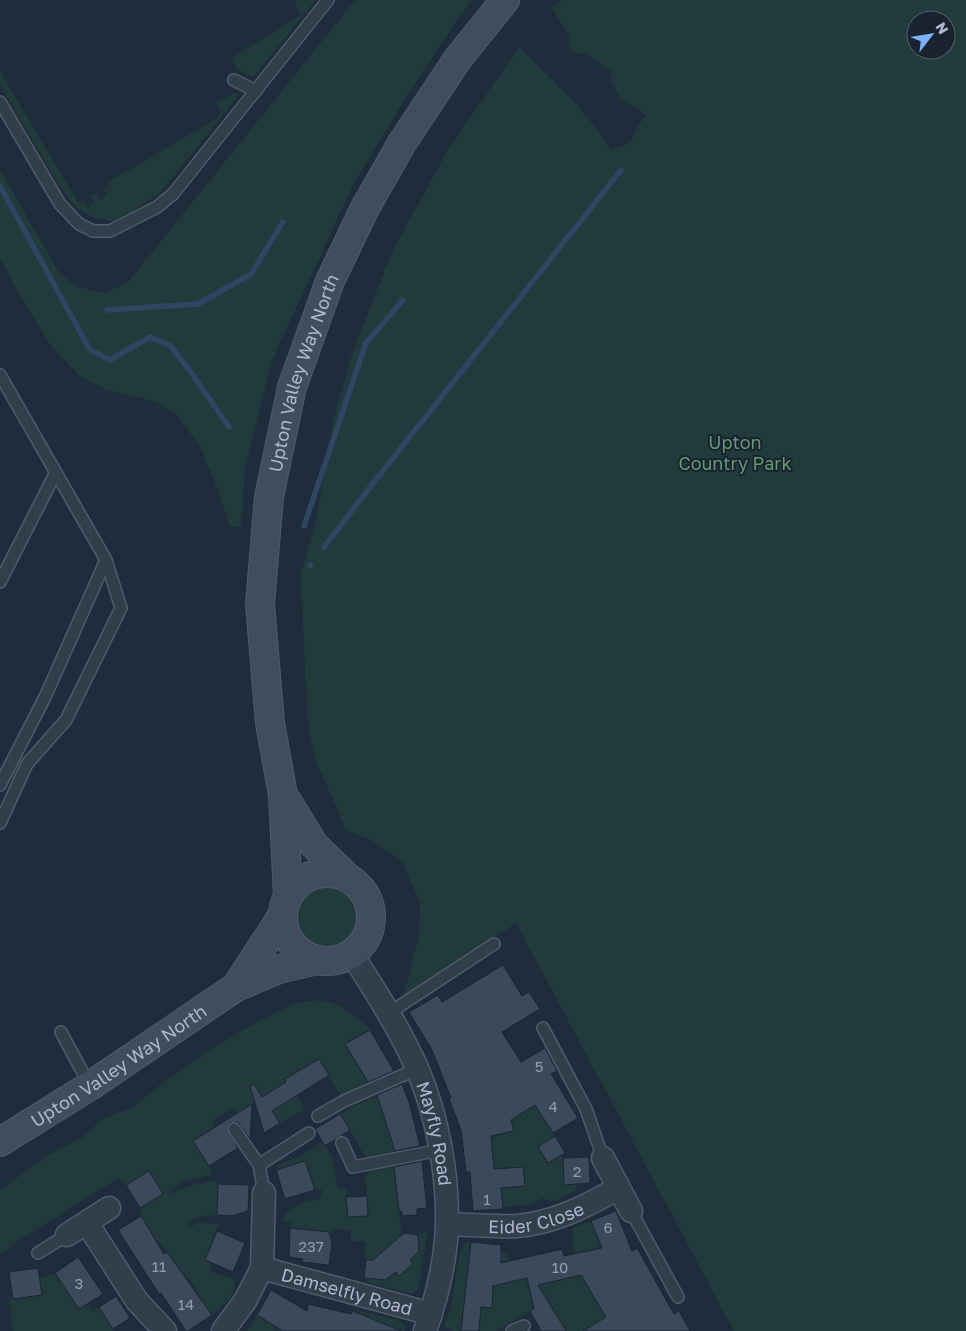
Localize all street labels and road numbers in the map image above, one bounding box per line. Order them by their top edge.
street label: Upton Valley Way North [264,270,343,474]
street label: Upton Valley Way North [26,999,210,1131]
street label: Mayfly Road [412,1078,457,1187]
street label: Eider Close [488,1197,587,1237]
street label: Damselfly Road [279,1263,415,1319]

